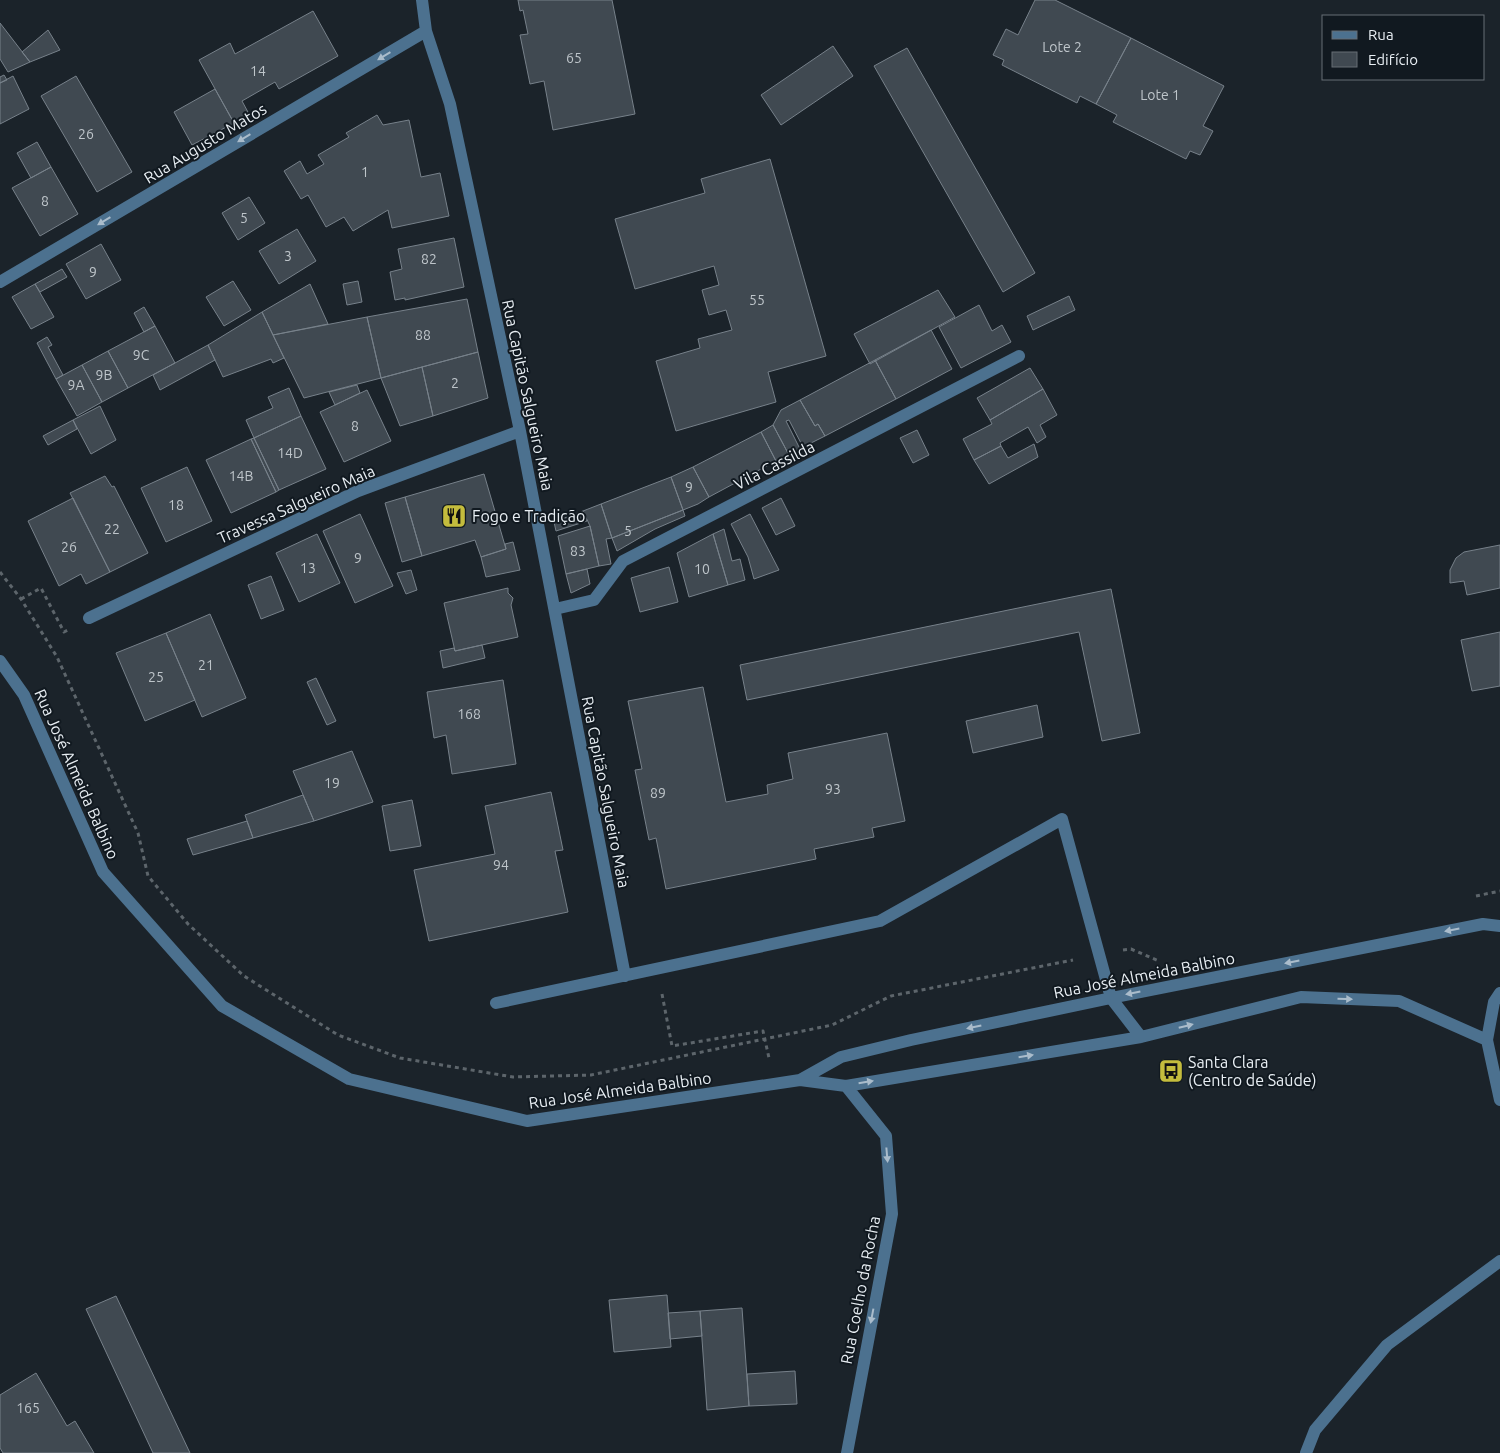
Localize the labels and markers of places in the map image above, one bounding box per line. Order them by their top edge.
restaurant icon: Fogo e Tradição [441,503,467,529]
place label: Fogo e Tradição [472,507,585,525]
place label: Santa Clara (Centro de Saúde) [1188,1053,1316,1090]
bus stop icon: Santa Clara (Centro de Saúde) [1158,1058,1184,1084]

